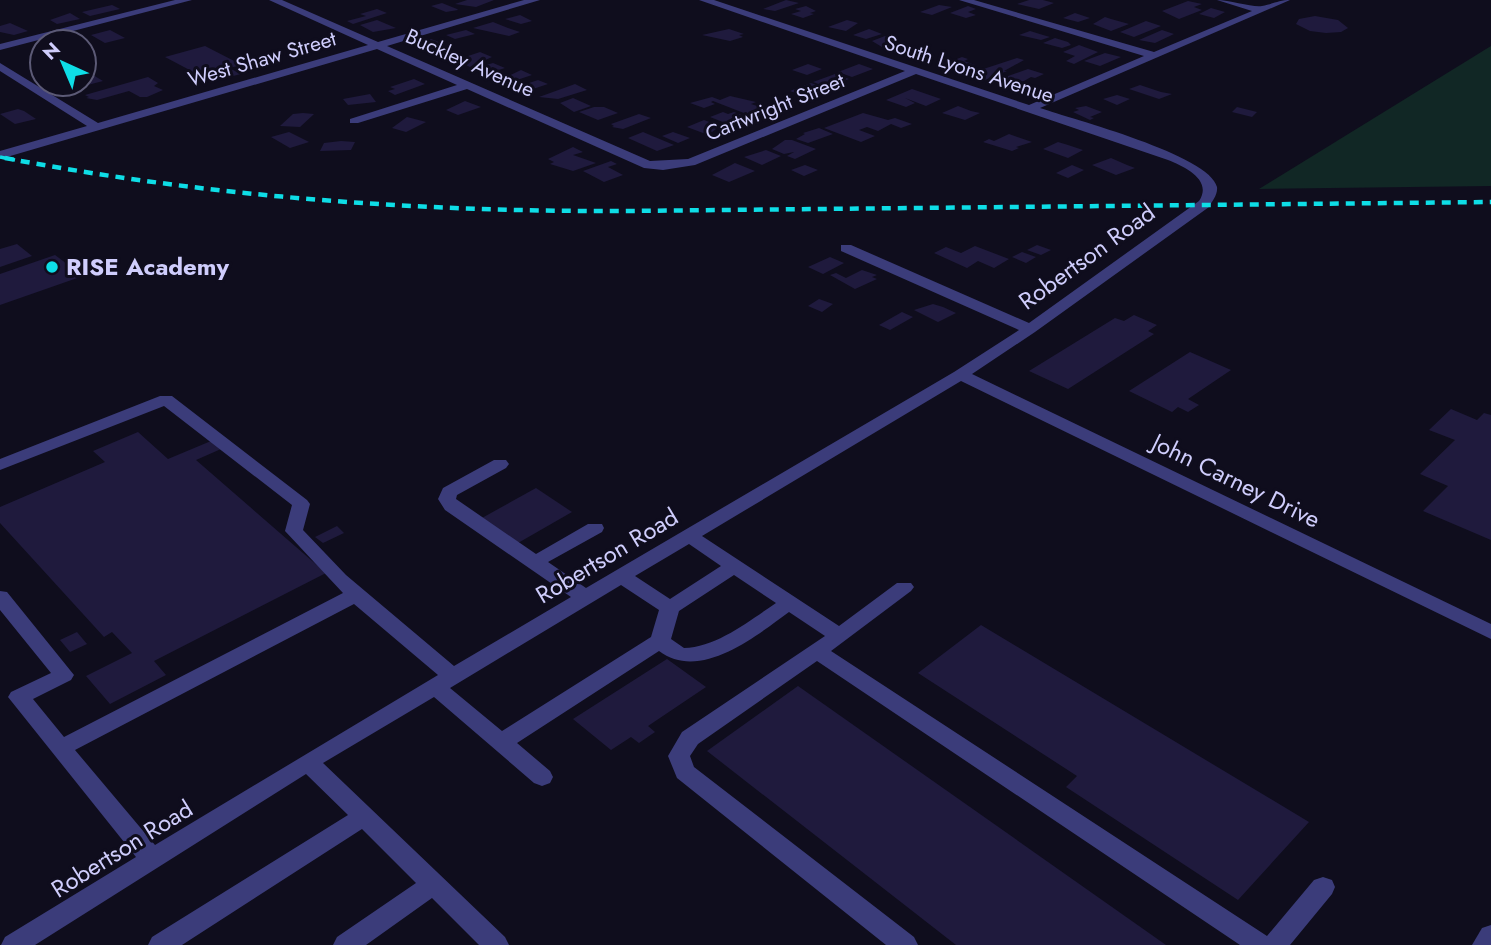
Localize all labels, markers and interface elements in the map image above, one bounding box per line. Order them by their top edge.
street label: Buckley Avenue [401,21,539,105]
street label: West Shaw Street [184,24,340,94]
street label: South Lyons Avenue [881,27,1058,111]
north arrow [28,28,98,98]
text: N [37,36,66,66]
street label: Cartwright Street [701,65,849,149]
street label: Robertson Road [1011,195,1162,318]
place label: RISE Academy [66,249,229,284]
marker: RISE Academy [44,259,60,275]
street label: John Carney Drive [1144,423,1326,536]
street label: Robertson Road [529,499,685,612]
street label: Robertson Road [44,791,199,906]

